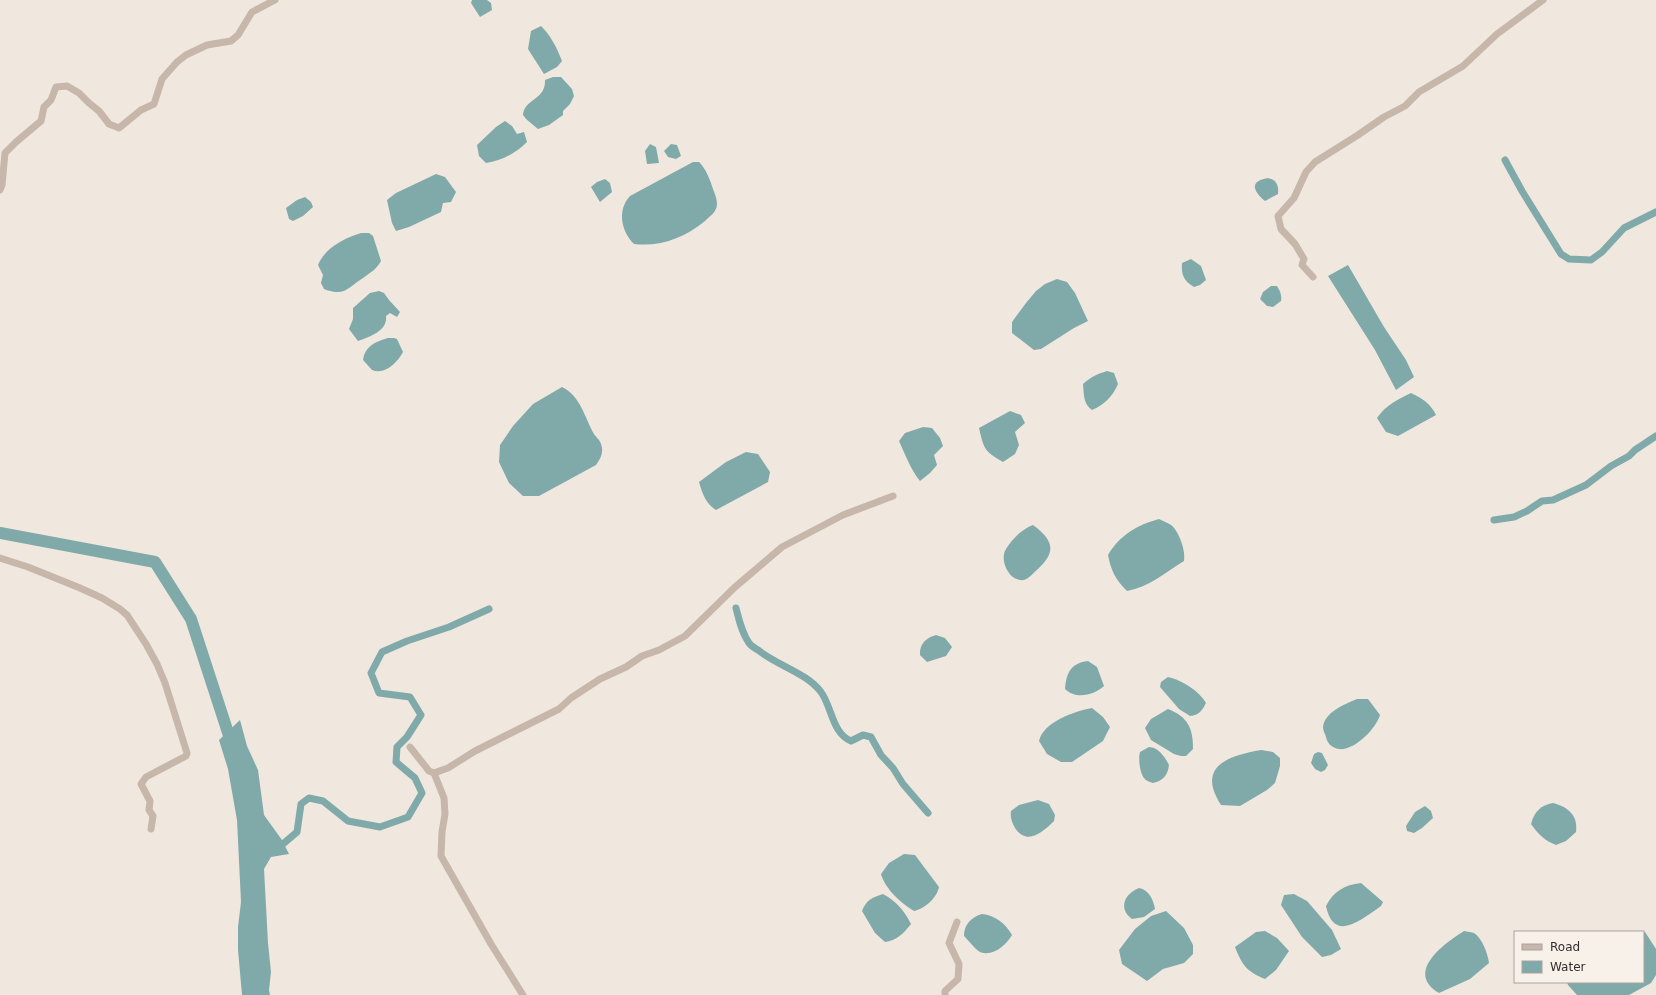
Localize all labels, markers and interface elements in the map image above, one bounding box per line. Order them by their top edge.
legend [1514,931,1644,983]
text: Road [1550,940,1580,954]
text: Water [1550,960,1586,974]

